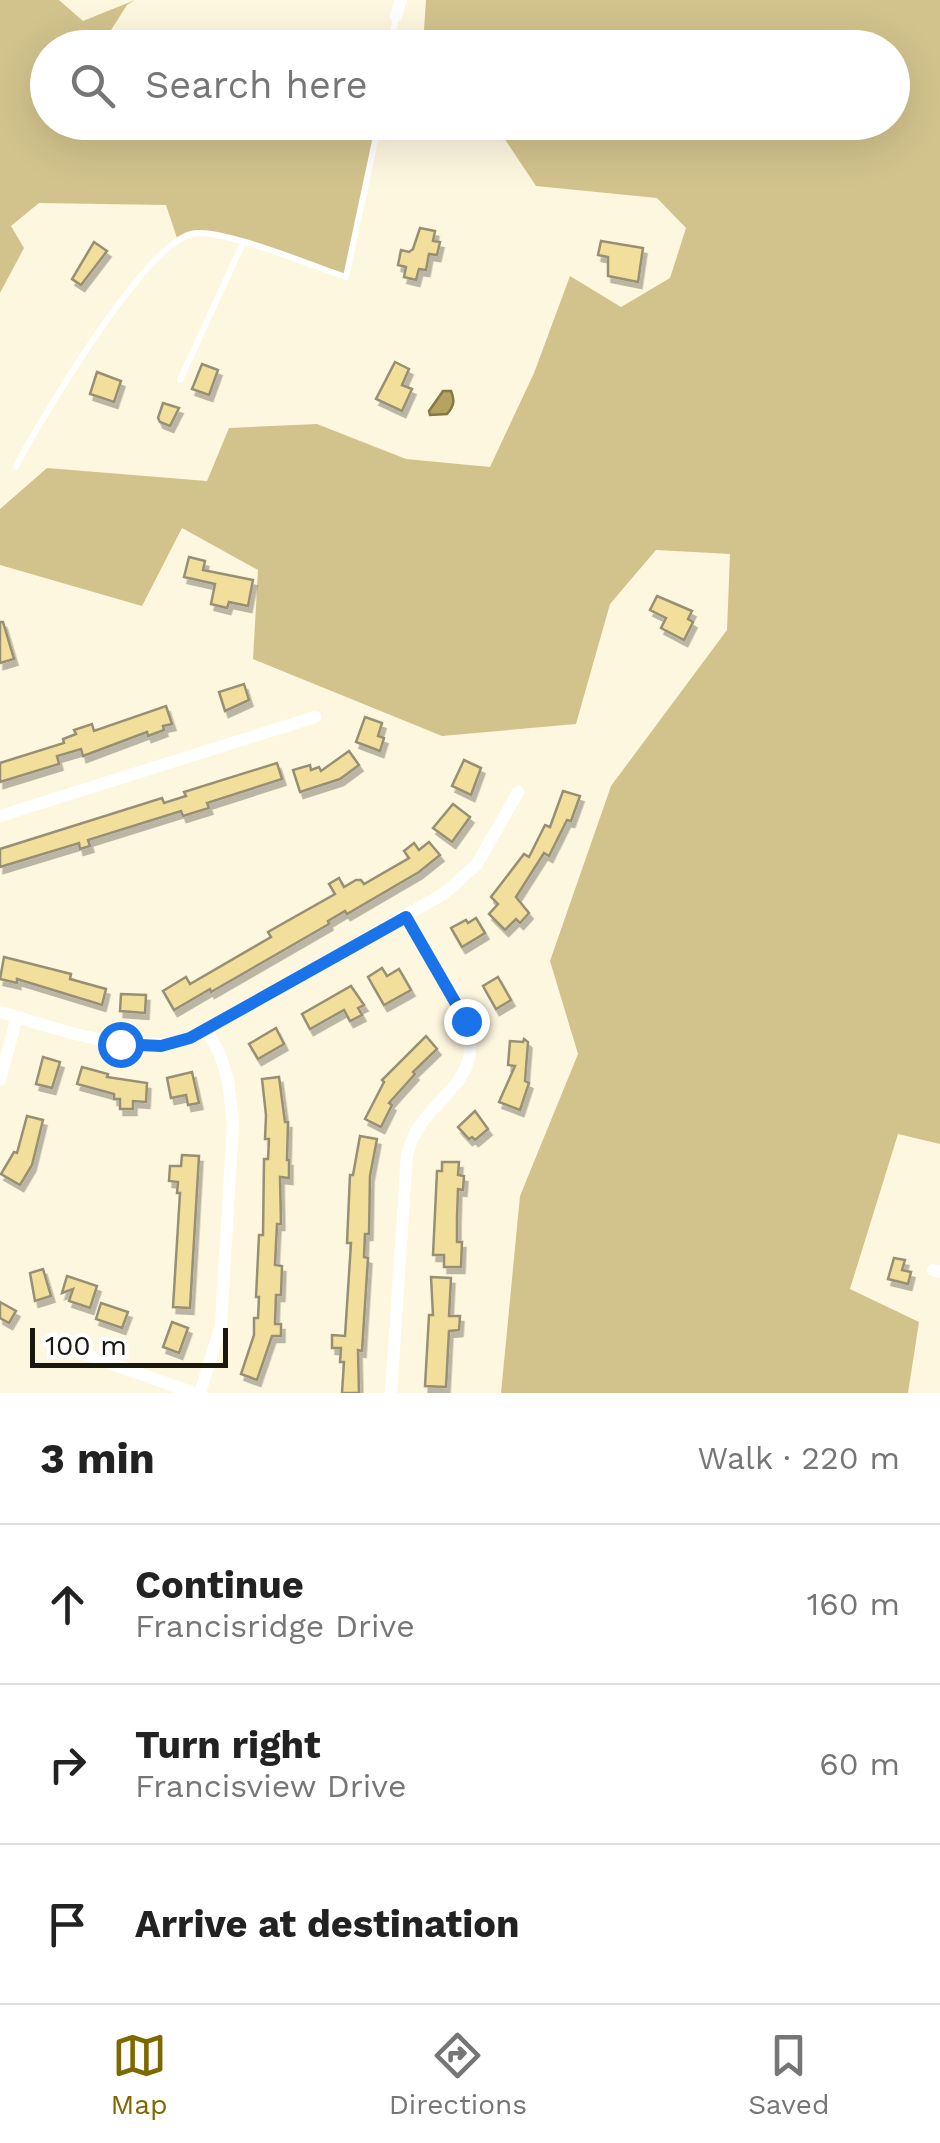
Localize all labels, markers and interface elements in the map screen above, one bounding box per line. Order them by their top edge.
search box [30,30,910,140]
icon: search [65,58,120,113]
text: Search here [145,63,368,107]
route end [444,999,490,1045]
route start [98,1022,144,1068]
scale bar [30,1323,228,1368]
text: 100 m [45,1329,127,1362]
text: 3 min [40,1434,155,1483]
text: Walk · 220 m [698,1439,900,1477]
text: Continue [135,1563,304,1607]
icon: ahead [40,1577,95,1632]
text: 160 m [807,1585,900,1623]
text: Francisridge Drive [135,1607,415,1645]
text: Turn right [135,1723,321,1767]
icon: right [40,1737,95,1792]
text: 60 m [819,1745,900,1783]
text: Francisview Drive [135,1767,406,1805]
icon: arrive [40,1897,95,1952]
text: Arrive at destination [135,1902,520,1946]
tab: Map [111,2028,168,2121]
tab: Directions [389,2028,527,2121]
tab: Saved [748,2028,829,2121]

